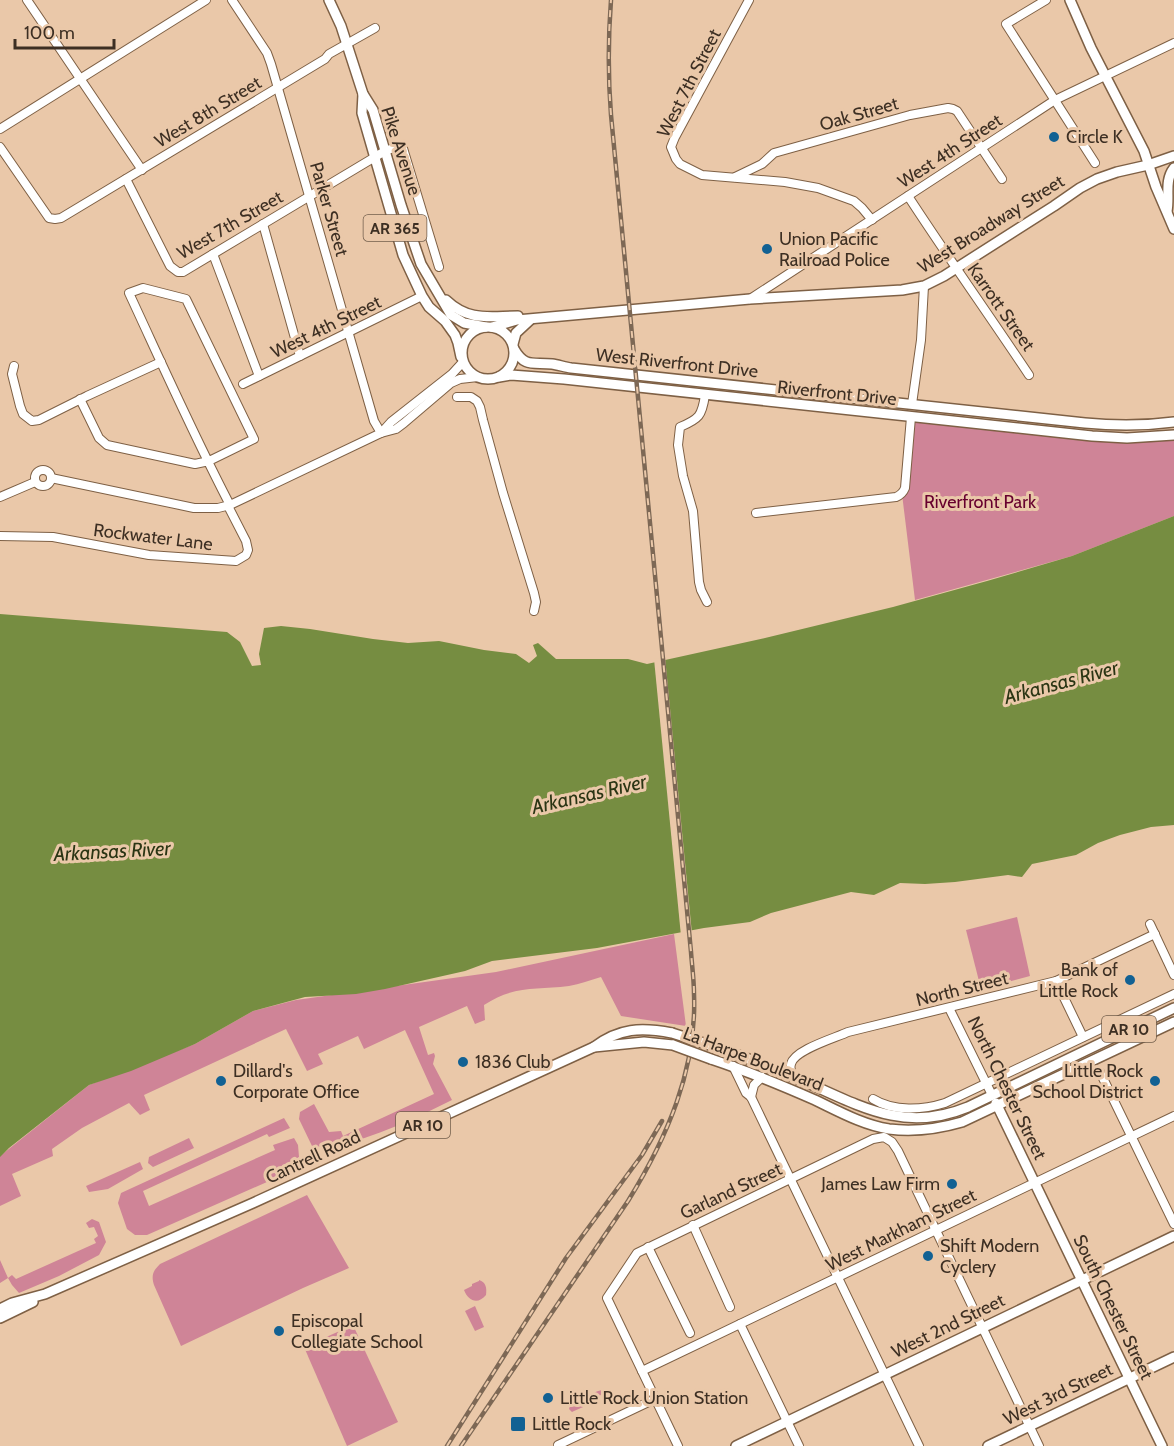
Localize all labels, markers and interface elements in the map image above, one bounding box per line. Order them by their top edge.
scale bar [15,12,114,50]
text: 100 m [24,22,75,44]
street label: West 7th Street [652,25,726,141]
street label: West 8th Street [151,72,265,152]
street label: Oak Street [817,92,901,136]
street label: Pike Avenue [376,104,426,198]
street label: West 4th Street [894,109,1006,193]
place label: Circle K [1066,126,1124,148]
marker: Circle K [1047,130,1061,144]
street label: Parker Street [305,159,353,259]
street label: West Broadway Street [914,170,1068,278]
street label: West 7th Street [173,186,287,264]
road number: AR 365 [364,215,426,241]
place label: Union Pacific Railroad Police [779,228,890,271]
marker: Union Pacific Railroad Police [760,242,774,256]
street label: Karrott Street [963,259,1039,355]
street label: West 4th Street [267,291,385,363]
street label: West Riverfront Drive [595,344,759,382]
street label: Riverfront Drive [776,376,898,410]
park label: Riverfront Park [924,491,1037,513]
street label: Rockwater Lane [92,519,214,555]
water label: Arkansas River [1000,655,1121,709]
water label: Arkansas River [528,769,650,819]
water label: Arkansas River [52,836,172,866]
place label: Bank of Little Rock [1039,959,1119,1002]
street label: North Street [914,967,1010,1011]
marker: Bank of Little Rock [1123,973,1137,987]
street label: North Chester Street [963,1013,1051,1163]
road number: AR 10 [1102,1016,1156,1042]
street label: La Harpe Boulevard [680,1022,826,1096]
place label: 1836 Club [475,1051,551,1073]
marker: 1836 Club [456,1055,470,1069]
place label: Dillard's Corporate Office [233,1060,359,1103]
place label: Little Rock School District [1032,1060,1144,1103]
marker: Dillard's Corporate Office [214,1074,228,1088]
marker: Little Rock School District [1148,1074,1162,1088]
road number: AR 10 [396,1112,450,1138]
street label: Cantrell Road [262,1125,364,1189]
street label: Garland Street [677,1158,785,1224]
place label: James Law Firm [820,1173,940,1195]
marker: James Law Firm [945,1177,959,1191]
street label: West Markham Street [822,1184,980,1276]
street label: South Chester Street [1068,1231,1158,1383]
place label: Shift Modern Cyclery [940,1235,1039,1278]
marker: Shift Modern Cyclery [921,1249,935,1263]
street label: West 2nd Street [888,1289,1008,1363]
place label: Episcopal Collegiate School [291,1310,423,1353]
marker: Episcopal Collegiate School [272,1324,286,1338]
street label: West 3rd Street [1000,1358,1116,1430]
place label: Little Rock Union Station [560,1387,748,1409]
marker: Little Rock Union Station [541,1391,555,1405]
place label: Little Rock [532,1413,612,1435]
marker: Little Rock [509,1415,527,1433]

